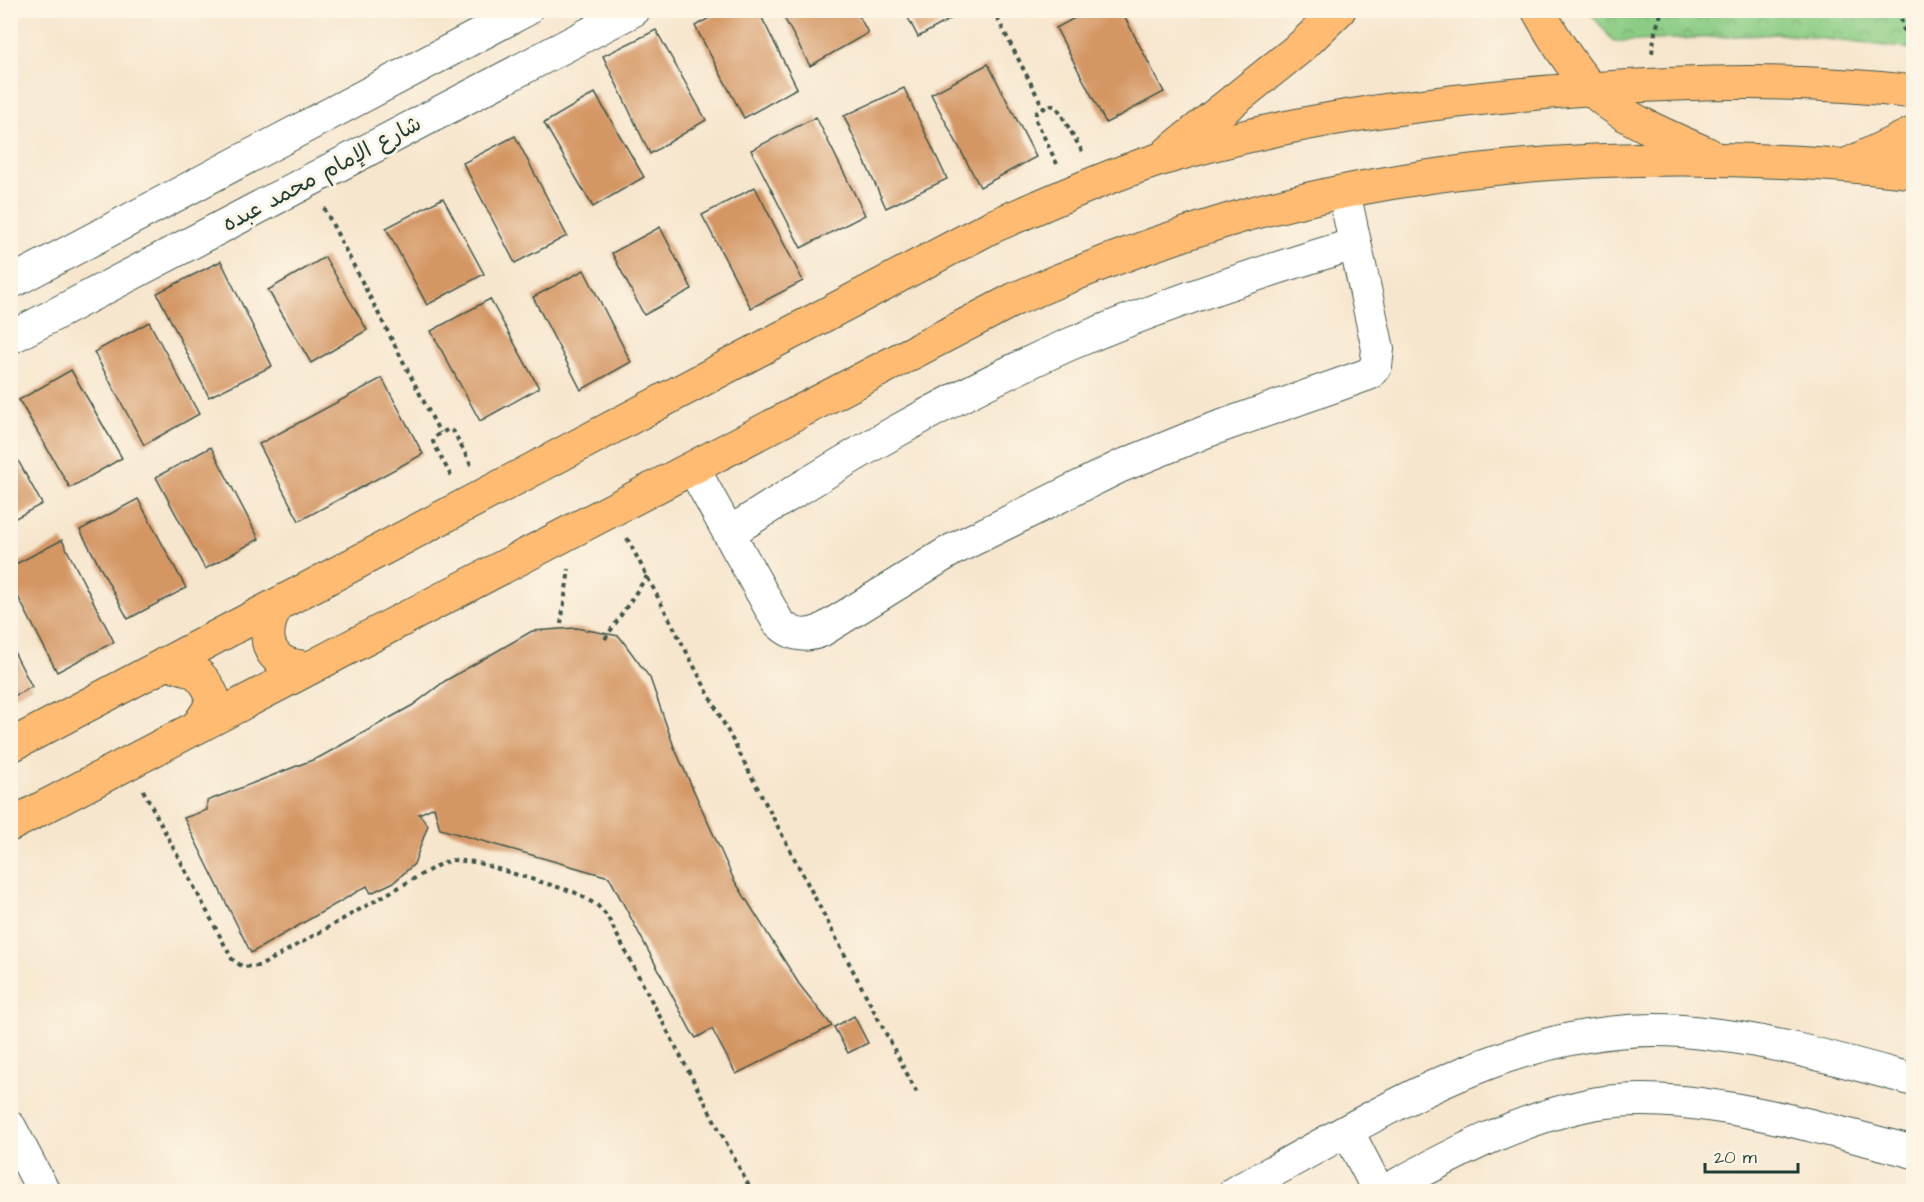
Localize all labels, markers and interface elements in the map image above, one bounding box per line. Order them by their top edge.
street label: شارع الإمام محمد عبده [217,108,427,240]
scale bar [1705,1136,1798,1174]
text: 20 m [1714,1145,1757,1170]

